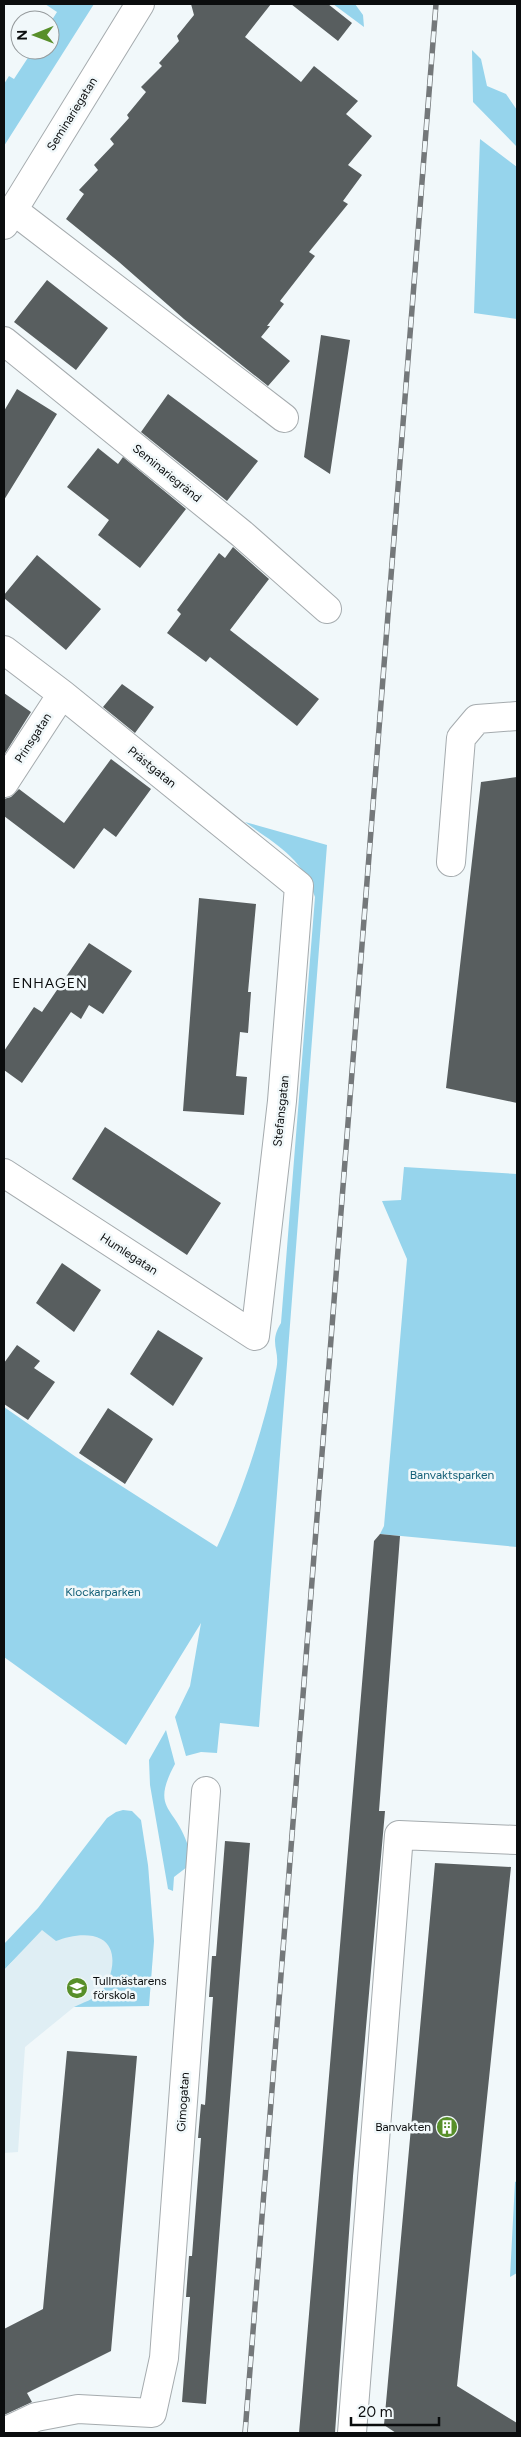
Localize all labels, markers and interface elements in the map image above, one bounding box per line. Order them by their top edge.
north arrow [10,10,60,60]
text: N [14,30,31,41]
street label: Seminariegatan [44,75,100,153]
street label: Seminariegränd [130,441,204,505]
street label: Prinsgatan [12,710,54,766]
street label: Prästgatan [125,743,179,791]
district label: ENHAGEN [12,975,88,992]
street label: Stefansgatan [270,1074,292,1147]
street label: Humlegatan [98,1230,161,1278]
park label: Banvaktsparken [410,1468,495,1482]
park label: Klockarparken [65,1585,141,1599]
place label: Tullmästarens förskola [93,1974,167,2002]
school or university icon: Tullmästarens förskola [65,1976,89,2000]
street label: Gimogatan [174,2071,192,2132]
building icon: Banvakten [435,2115,459,2139]
place label: Banvakten [375,2120,431,2134]
scale bar [351,2394,438,2426]
text: 20 m [358,2403,392,2421]

